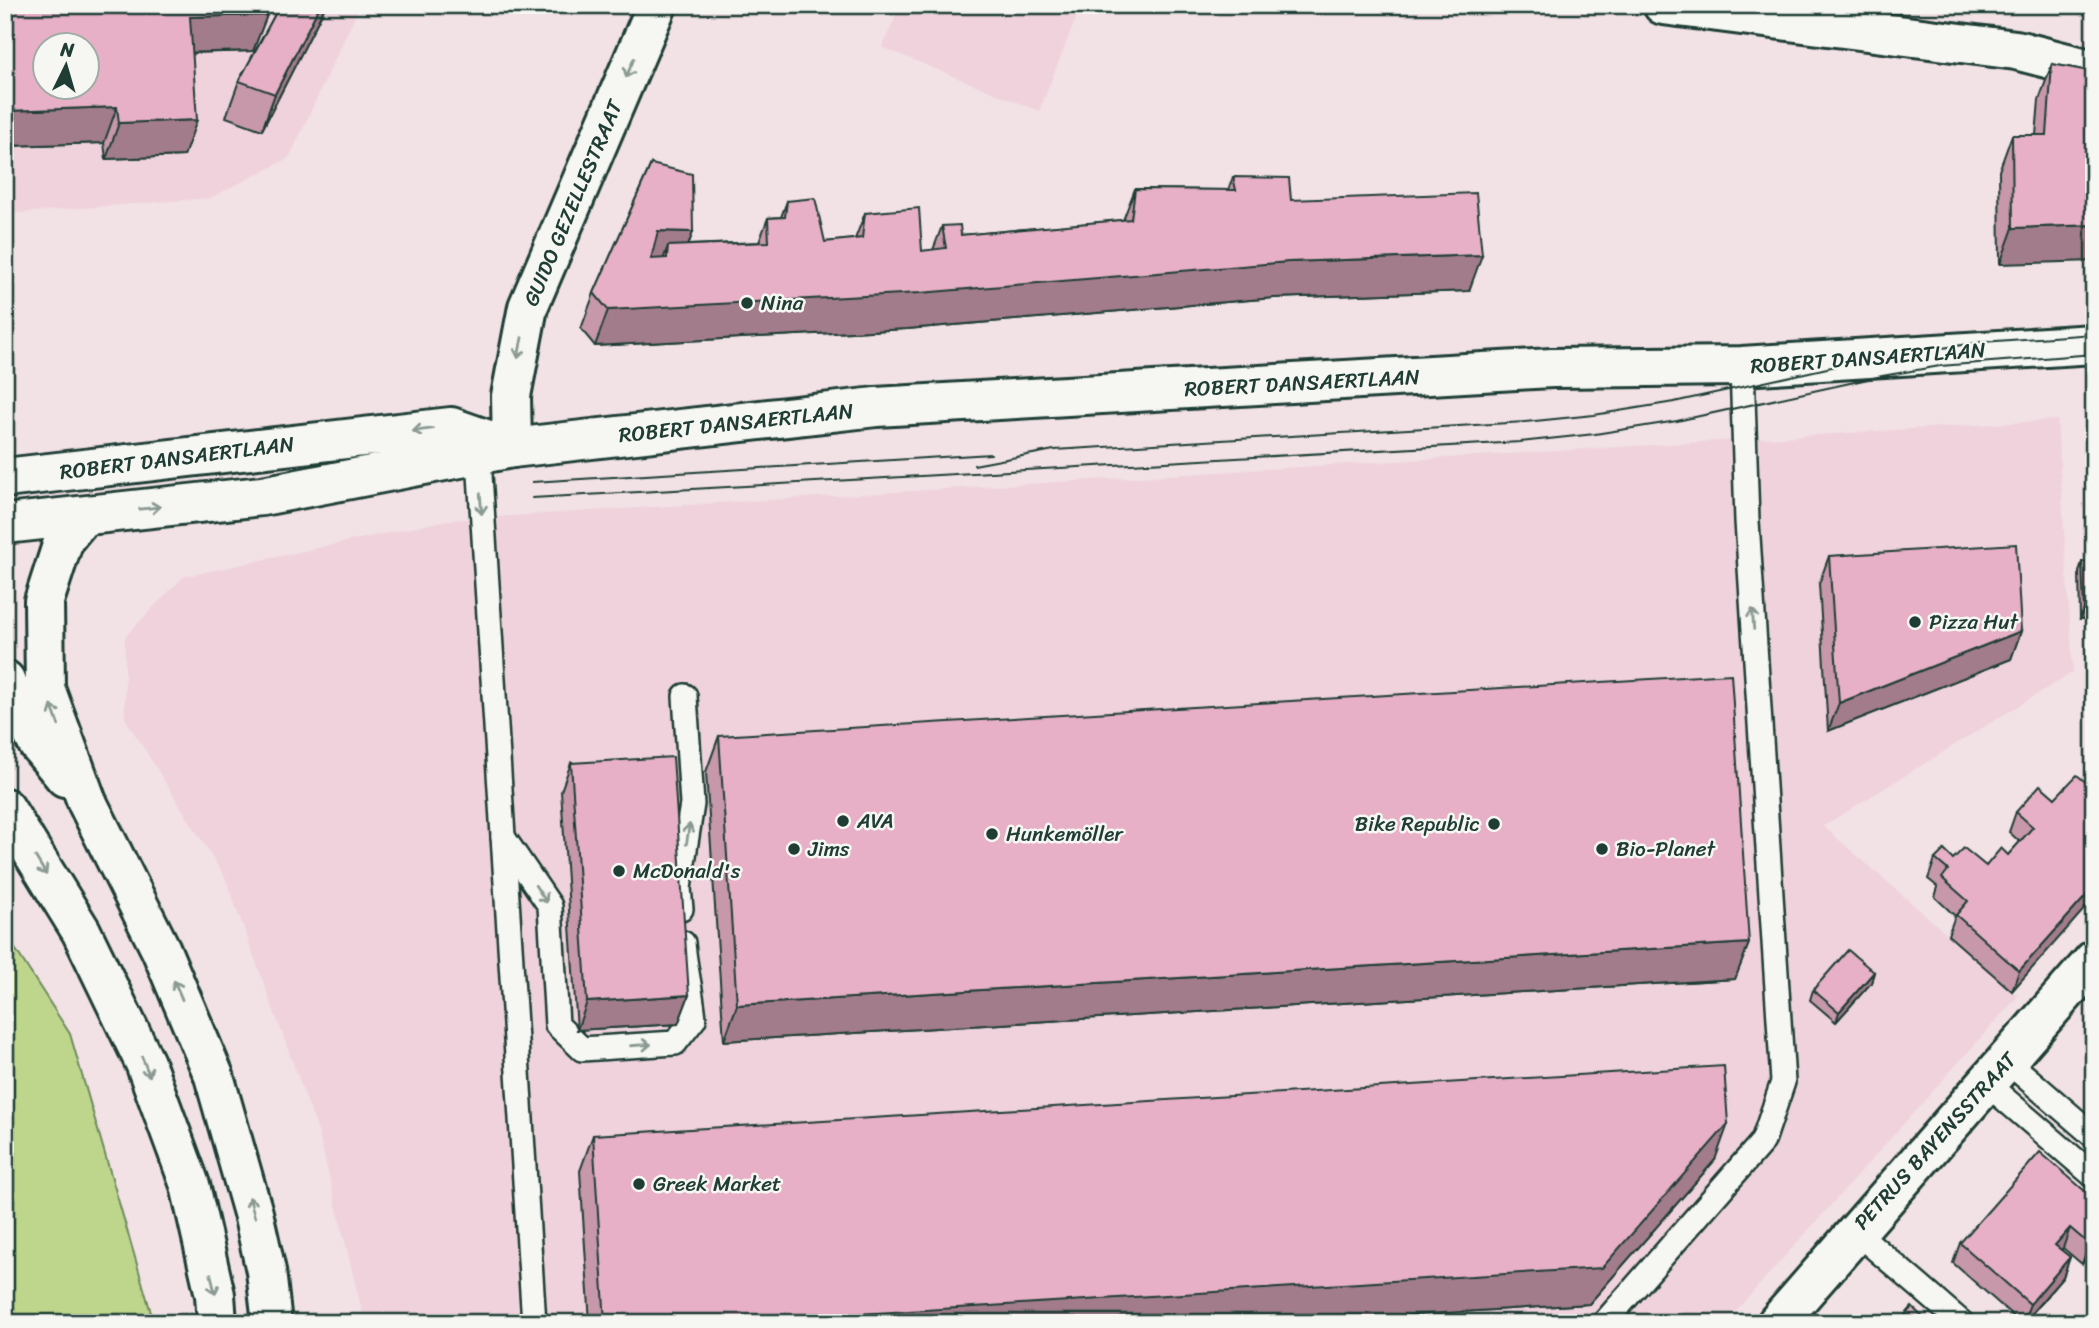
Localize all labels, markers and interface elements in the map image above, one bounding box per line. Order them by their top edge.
north arrow [32,32,102,102]
text: N [58,32,76,67]
one-way arrow [622,57,635,78]
street label: GUIDO GEZELLESTRAAT [512,93,634,312]
place label: Nina [761,284,804,322]
marker: Nina [739,295,755,311]
street label: ROBERT DANSAERTLAAN [1749,331,1987,385]
one-way arrow [513,336,527,358]
street label: ROBERT DANSAERTLAAN [1183,358,1421,408]
street label: ROBERT DANSAERTLAAN [617,392,855,454]
one-way arrow [412,424,435,437]
street label: ROBERT DANSAERTLAAN [58,425,297,491]
one-way arrow [475,492,488,515]
one-way arrow [139,502,161,515]
place label: Pizza Hut [1929,603,2020,641]
one-way arrow [1747,608,1760,631]
marker: Pizza Hut [1907,614,1923,630]
one-way arrow [48,705,60,727]
place label: AVA [856,802,894,840]
place label: Bike Republic [1355,805,1480,843]
marker: AVA [835,813,851,829]
place label: Hunkemöller [1006,815,1124,853]
marker: Bike Republic [1486,816,1502,832]
one-way arrow [682,823,695,846]
marker: Hunkemöller [984,826,1000,842]
place label: Jims [807,830,850,868]
place label: Bio-Planet [1616,830,1716,868]
marker: Jims [786,841,802,857]
marker: Bio-Planet [1594,841,1610,857]
place label: McDonald's [633,852,741,890]
one-way arrow [34,856,48,876]
marker: McDonald's [611,863,627,879]
one-way arrow [534,884,548,903]
one-way arrow [171,980,184,1002]
one-way arrow [629,1039,652,1052]
street label: PETRUS BAYENSSTRAAT [1844,1042,2027,1239]
one-way arrow [141,1056,154,1078]
place label: Greek Market [653,1165,781,1203]
marker: Greek Market [631,1176,647,1192]
one-way arrow [244,1197,257,1219]
one-way arrow [207,1272,220,1295]

